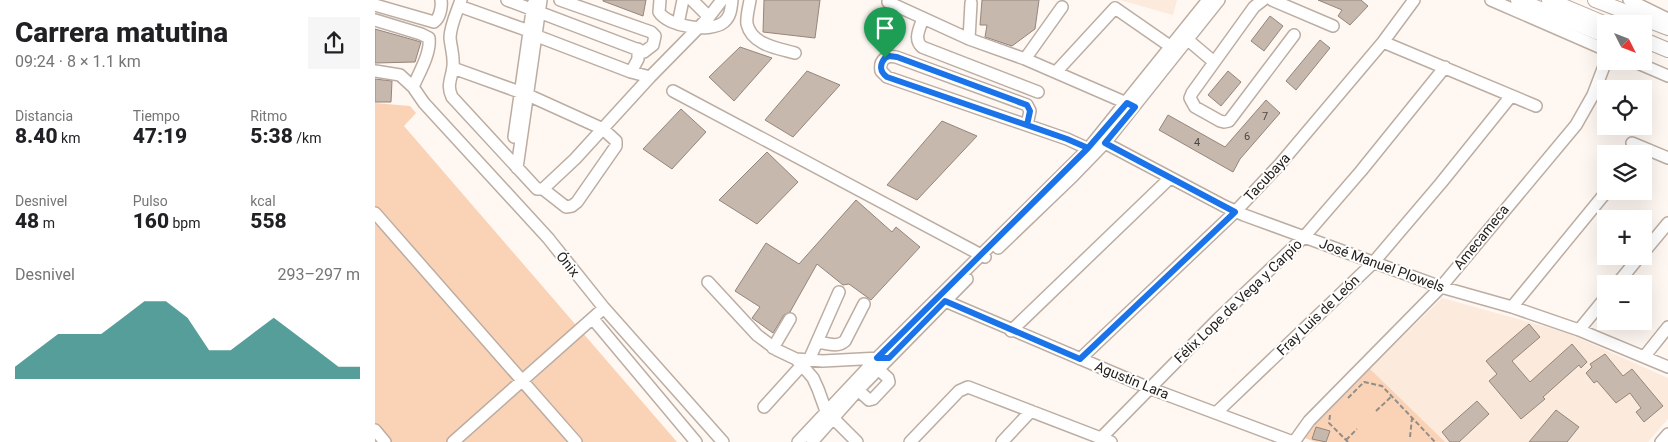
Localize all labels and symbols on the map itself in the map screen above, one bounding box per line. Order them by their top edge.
pin [864,7,906,58]
north arrow [1597,15,1653,70]
house number: 7 [1262,110,1268,123]
house number: 6 [1244,130,1250,143]
house number: 4 [1194,136,1200,149]
street label: Tacubaya [1241,150,1293,204]
street label: Amecameca [1450,201,1512,273]
street label: José Manuel Plowels [1317,235,1447,295]
street label: Félix Lope de Vega y Carpio [1171,236,1305,366]
street label: Ónix [553,248,584,280]
street label: Fray Luis de León [1274,272,1362,358]
street label: Agustín Lara [1093,358,1171,402]

